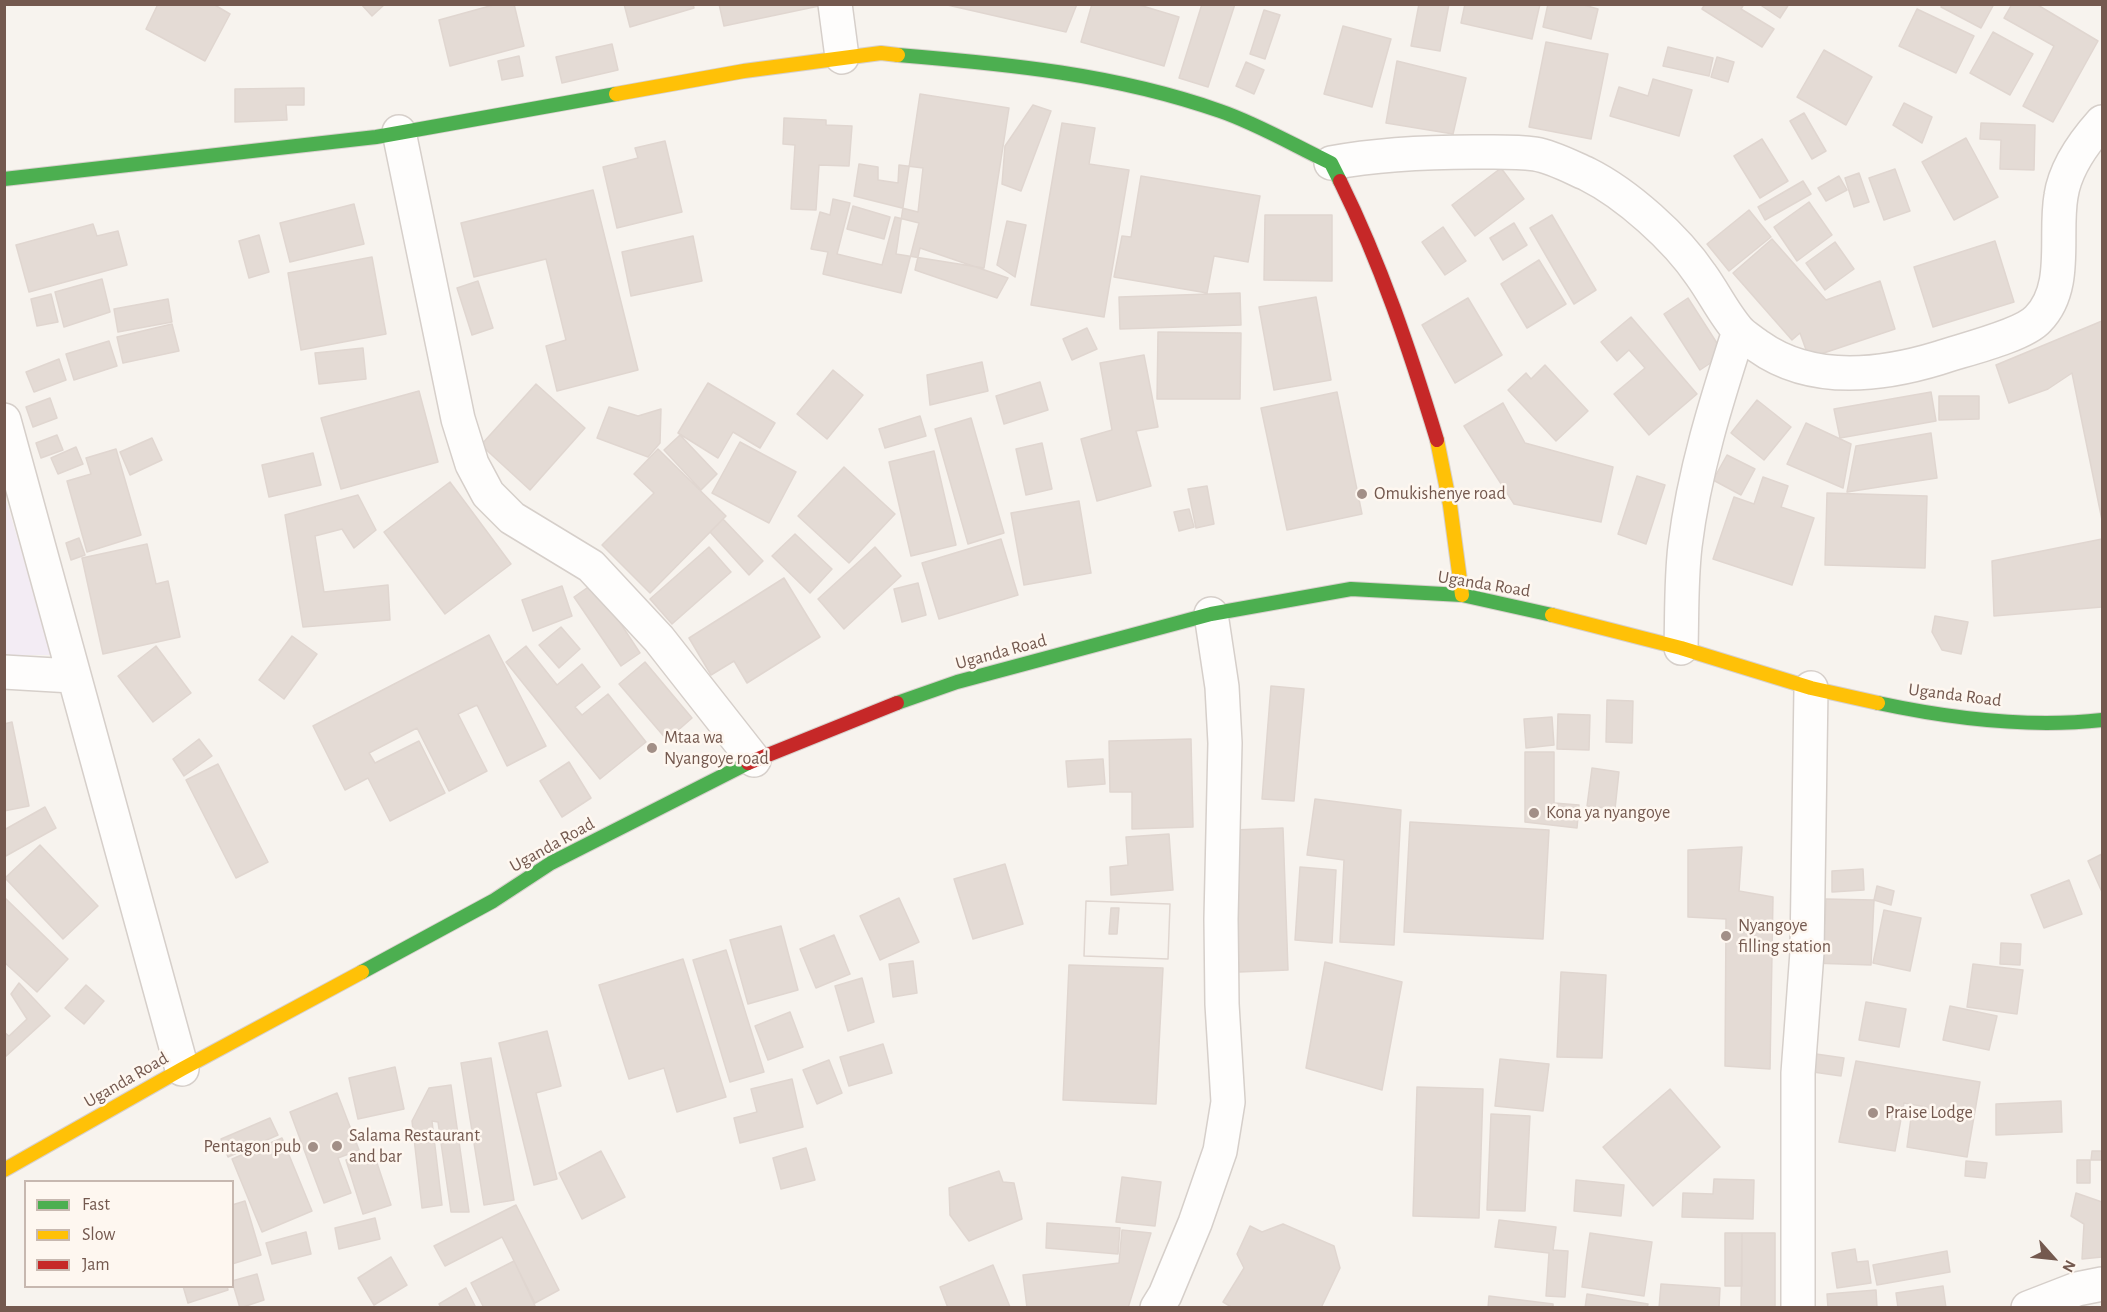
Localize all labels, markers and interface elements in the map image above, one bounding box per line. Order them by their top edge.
place label: Omukishenye road [1374,483,1506,505]
marker: Omukishenye road [1355,487,1369,501]
street label: Uganda Road [1436,566,1532,602]
street label: Uganda Road [953,629,1049,675]
street label: Uganda Road [1907,679,2003,711]
place label: Mtaa wa Nyangoye road [664,727,769,770]
marker: Mtaa wa Nyangoye road [645,741,659,755]
place label: Kona ya nyangoye [1546,802,1670,824]
marker: Kona ya nyangoye [1527,806,1541,820]
street label: Uganda Road [506,813,598,877]
place label: Nyangoye filling station [1738,915,1831,958]
marker: Nyangoye filling station [1719,929,1733,943]
street label: Uganda Road [80,1047,172,1113]
place label: Praise Lodge [1885,1102,1973,1124]
marker: Praise Lodge [1866,1106,1880,1120]
place label: Salama Restaurant and bar [349,1125,480,1168]
place label: Pentagon pub [203,1136,301,1158]
marker: Salama Restaurant and bar [330,1139,344,1153]
marker: Pentagon pub [306,1140,320,1154]
legend [24,1180,234,1288]
text: Fast [82,1196,110,1214]
text: Slow [82,1226,115,1244]
north arrow [2023,1228,2083,1288]
text: Jam [82,1256,110,1274]
text: N [2059,1258,2079,1275]

